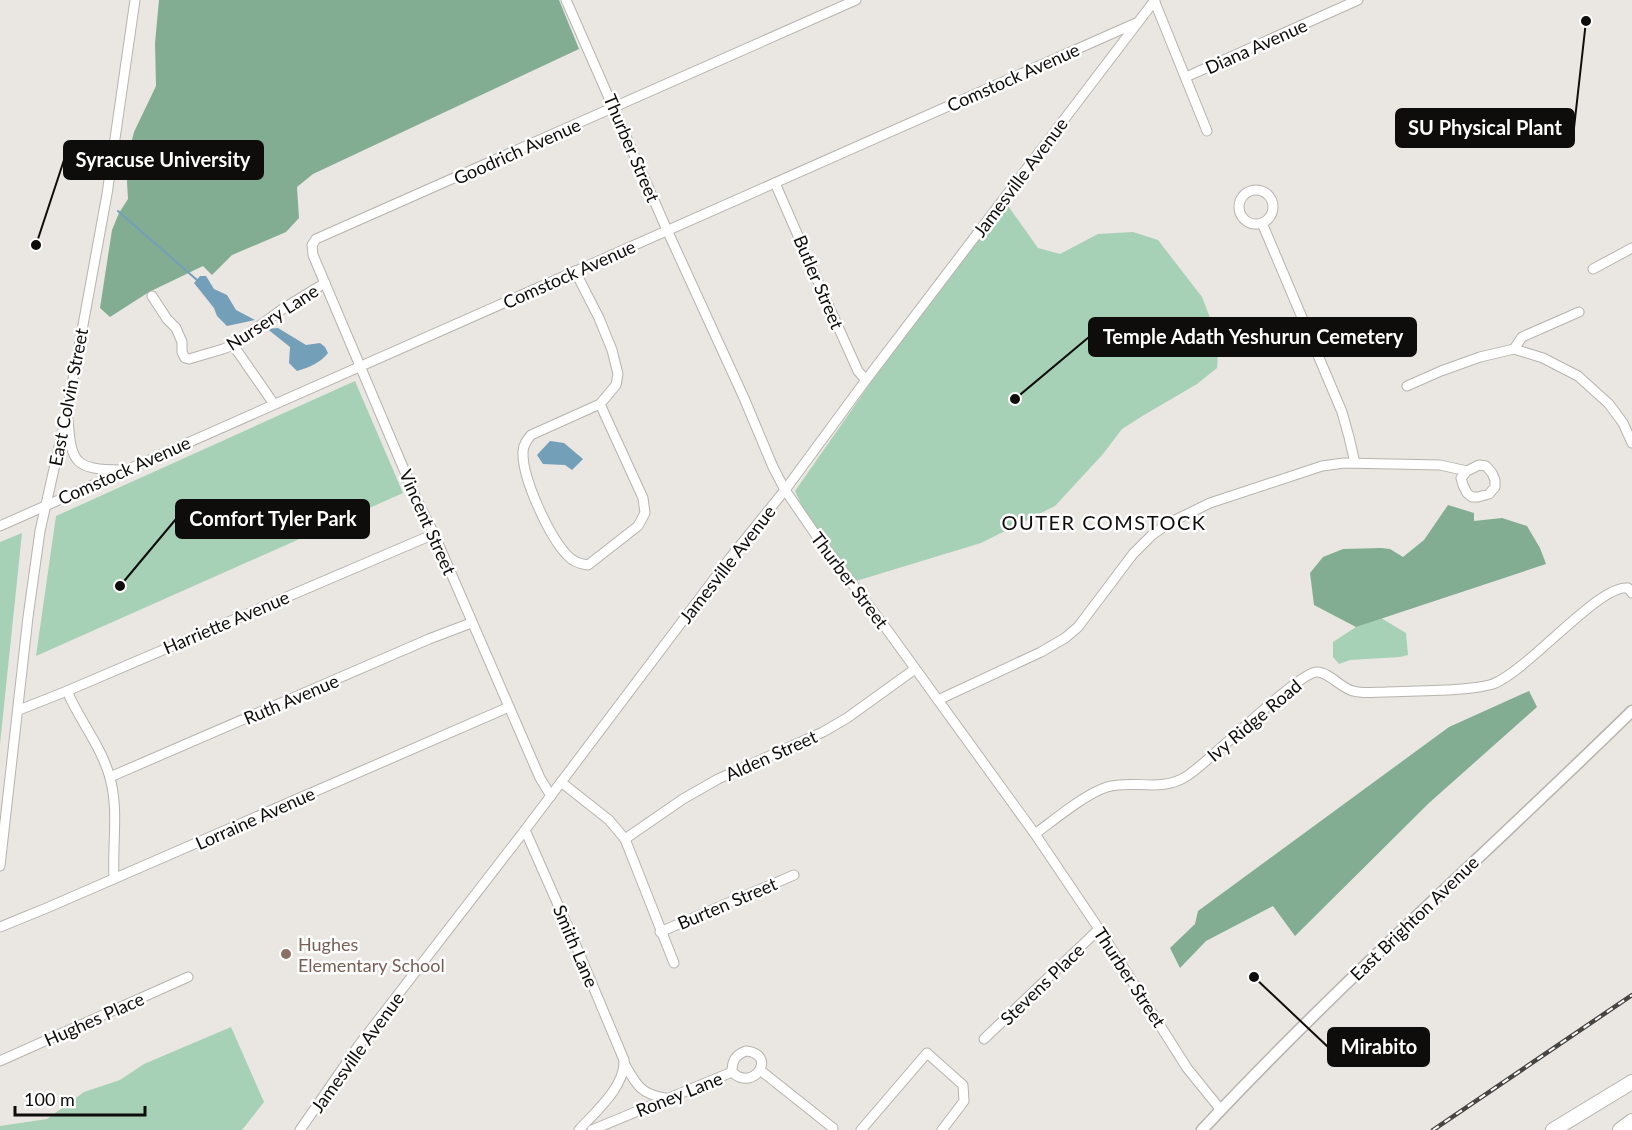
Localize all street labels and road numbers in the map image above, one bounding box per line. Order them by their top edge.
street label: Diana Avenue [1202,14,1310,78]
street label: Comstock Avenue [943,38,1083,116]
street label: Thurber Street [599,91,665,206]
street label: Goodrich Avenue [450,113,584,189]
street label: Jamesville Avenue [968,113,1072,241]
street label: Butler Street [789,232,849,333]
street label: Comstock Avenue [499,235,639,313]
street label: Nursery Lane [222,279,322,355]
street label: East Colvin Street [44,326,92,468]
street label: Comstock Avenue [54,431,194,509]
street label: Vincent Street [395,466,461,579]
street label: Jamesville Avenue [674,501,780,627]
street label: Thurber Street [807,528,894,633]
street label: Harriette Avenue [160,586,292,658]
street label: Ruth Avenue [240,669,342,729]
street label: Ivy Ridge Road [1202,674,1306,766]
street label: Alden Street [722,725,821,785]
street label: Lorraine Avenue [192,782,318,854]
street label: East Brighton Avenue [1345,851,1483,985]
street label: Burten Street [674,872,781,934]
street label: Smith Lane [549,901,603,991]
street label: Thurber Street [1089,923,1171,1032]
street label: Stevens Place [996,939,1088,1029]
street label: Hughes Place [41,987,147,1051]
street label: Jamesville Avenue [306,988,408,1116]
street label: Roney Lane [633,1067,725,1121]

